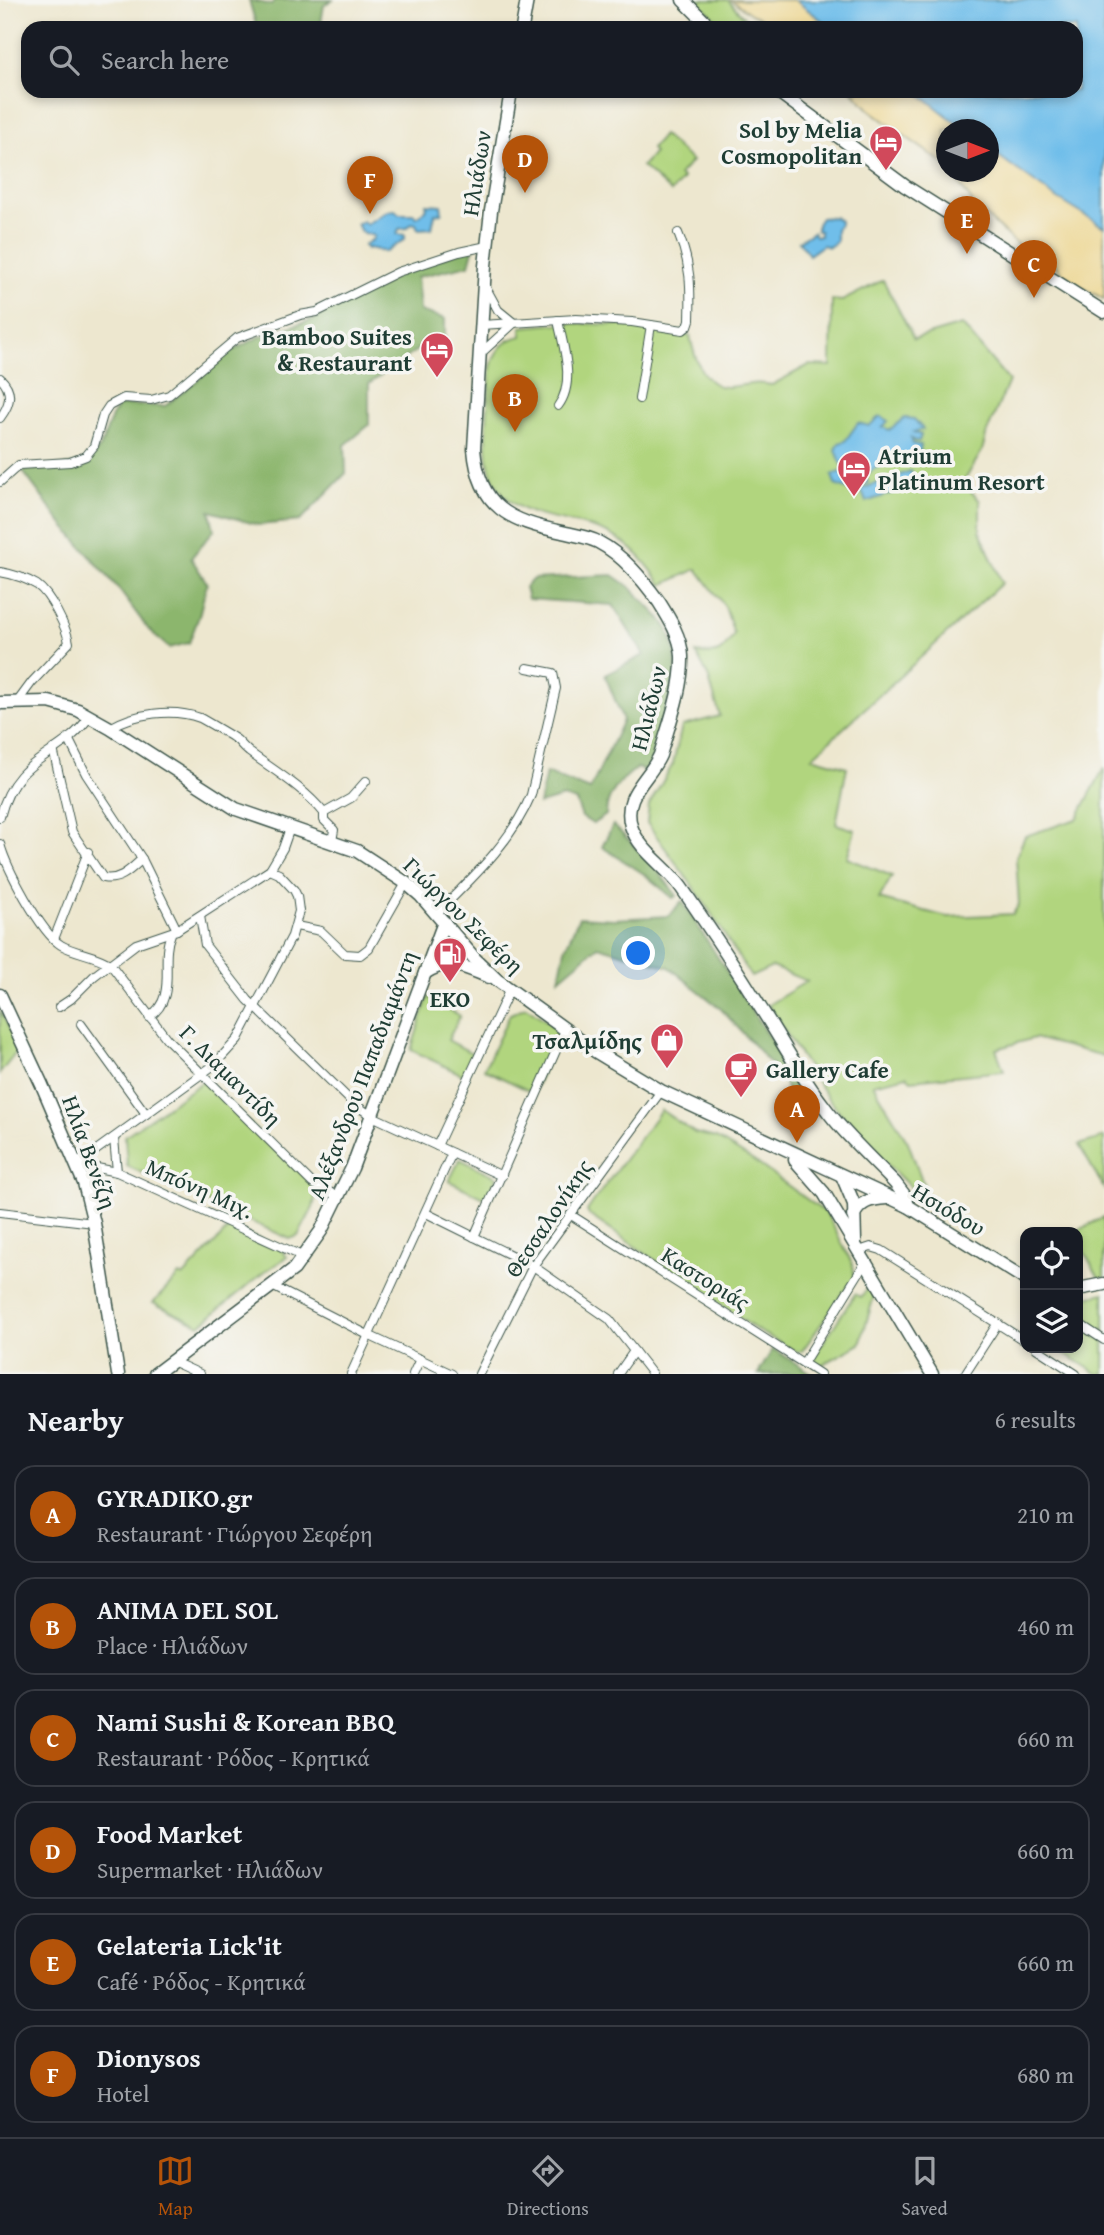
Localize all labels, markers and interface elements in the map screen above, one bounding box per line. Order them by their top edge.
search box [21,21,1083,98]
text: Search here [101,40,229,79]
icon: search [45,41,83,79]
place label: Sol by Melia Cosmopolitan [721,113,862,172]
north arrow [936,119,999,182]
hotel icon: Sol by Melia Cosmopolitan [867,123,905,172]
street label: Ηλιάδων [453,128,499,218]
pin: D [502,135,548,193]
pin: F [347,156,393,214]
pin: E [944,196,990,254]
pin: C [1011,240,1057,298]
place label: Bamboo Suites & Restaurant [262,320,412,379]
hotel icon: Bamboo Suites & Restaurant [418,330,456,379]
pin: B [492,374,538,432]
place label: Atrium Platinum Resort [878,439,1045,498]
hotel icon: Atrium Platinum Resort [835,449,873,498]
street label: Ηλιάδων [622,662,675,754]
street label: Γιώργου Σεφέρη [396,849,532,981]
fuel station icon: EKO [431,935,469,984]
your location [621,936,655,970]
street label: Αλέξανδρου Παπαδιαμάντη [299,946,425,1204]
place label: EKO [430,982,470,1015]
street label: Γ. Διαμαντίδη [173,1017,289,1133]
shop icon: Τσαλμίδης [648,1021,686,1070]
place label: Τσαλμίδης [532,1024,642,1057]
cafe icon: Gallery Cafe [722,1050,760,1099]
place label: Gallery Cafe [766,1053,889,1086]
pin: A [774,1085,820,1143]
street label: Ηλία Βενέζη [54,1091,126,1213]
street label: Μπόνη Μιχ. [141,1150,259,1226]
street label: Θεσσαλονίκης [496,1152,600,1284]
street label: Ησιόδου [906,1174,992,1244]
map controls [1020,1227,1083,1353]
button: locate [1020,1227,1083,1290]
street label: Καστοριάς [655,1238,757,1318]
button: layers [1020,1290,1083,1353]
text: Nearby [28,1398,124,1442]
text: 6 results [995,1403,1076,1436]
text: GYRADIKO.gr [97,1478,252,1517]
text: A [46,1498,60,1531]
text: 210 m [1017,1498,1074,1531]
text: Restaurant · Γιώργου Σεφέρη [97,1517,373,1550]
text: ANIMA DEL SOL [97,1590,278,1629]
text: B [46,1610,60,1643]
text: 460 m [1017,1610,1074,1643]
text: Place · Ηλιάδων [97,1629,248,1662]
text: Nami Sushi & Korean BBQ [97,1702,394,1741]
text: C [46,1722,60,1755]
text: 660 m [1017,1722,1074,1755]
text: Restaurant · Ρόδος - Κρητικά [97,1741,370,1774]
text: Food Market [97,1814,242,1853]
text: D [46,1834,60,1867]
text: 660 m [1017,1834,1074,1867]
text: Supermarket · Ηλιάδων [97,1853,323,1886]
text: Gelateria Lick'it [97,1926,282,1965]
text: E [47,1946,59,1979]
text: 660 m [1017,1946,1074,1979]
text: Café · Ρόδος - Κρητικά [97,1965,306,1998]
text: Dionysos [97,2038,201,2077]
text: F [47,2058,59,2091]
text: 680 m [1017,2058,1074,2091]
text: Hotel [97,2077,149,2110]
tab: Map [156,2152,194,2222]
tab: Directions [507,2152,589,2222]
tab: Saved [902,2152,948,2222]

